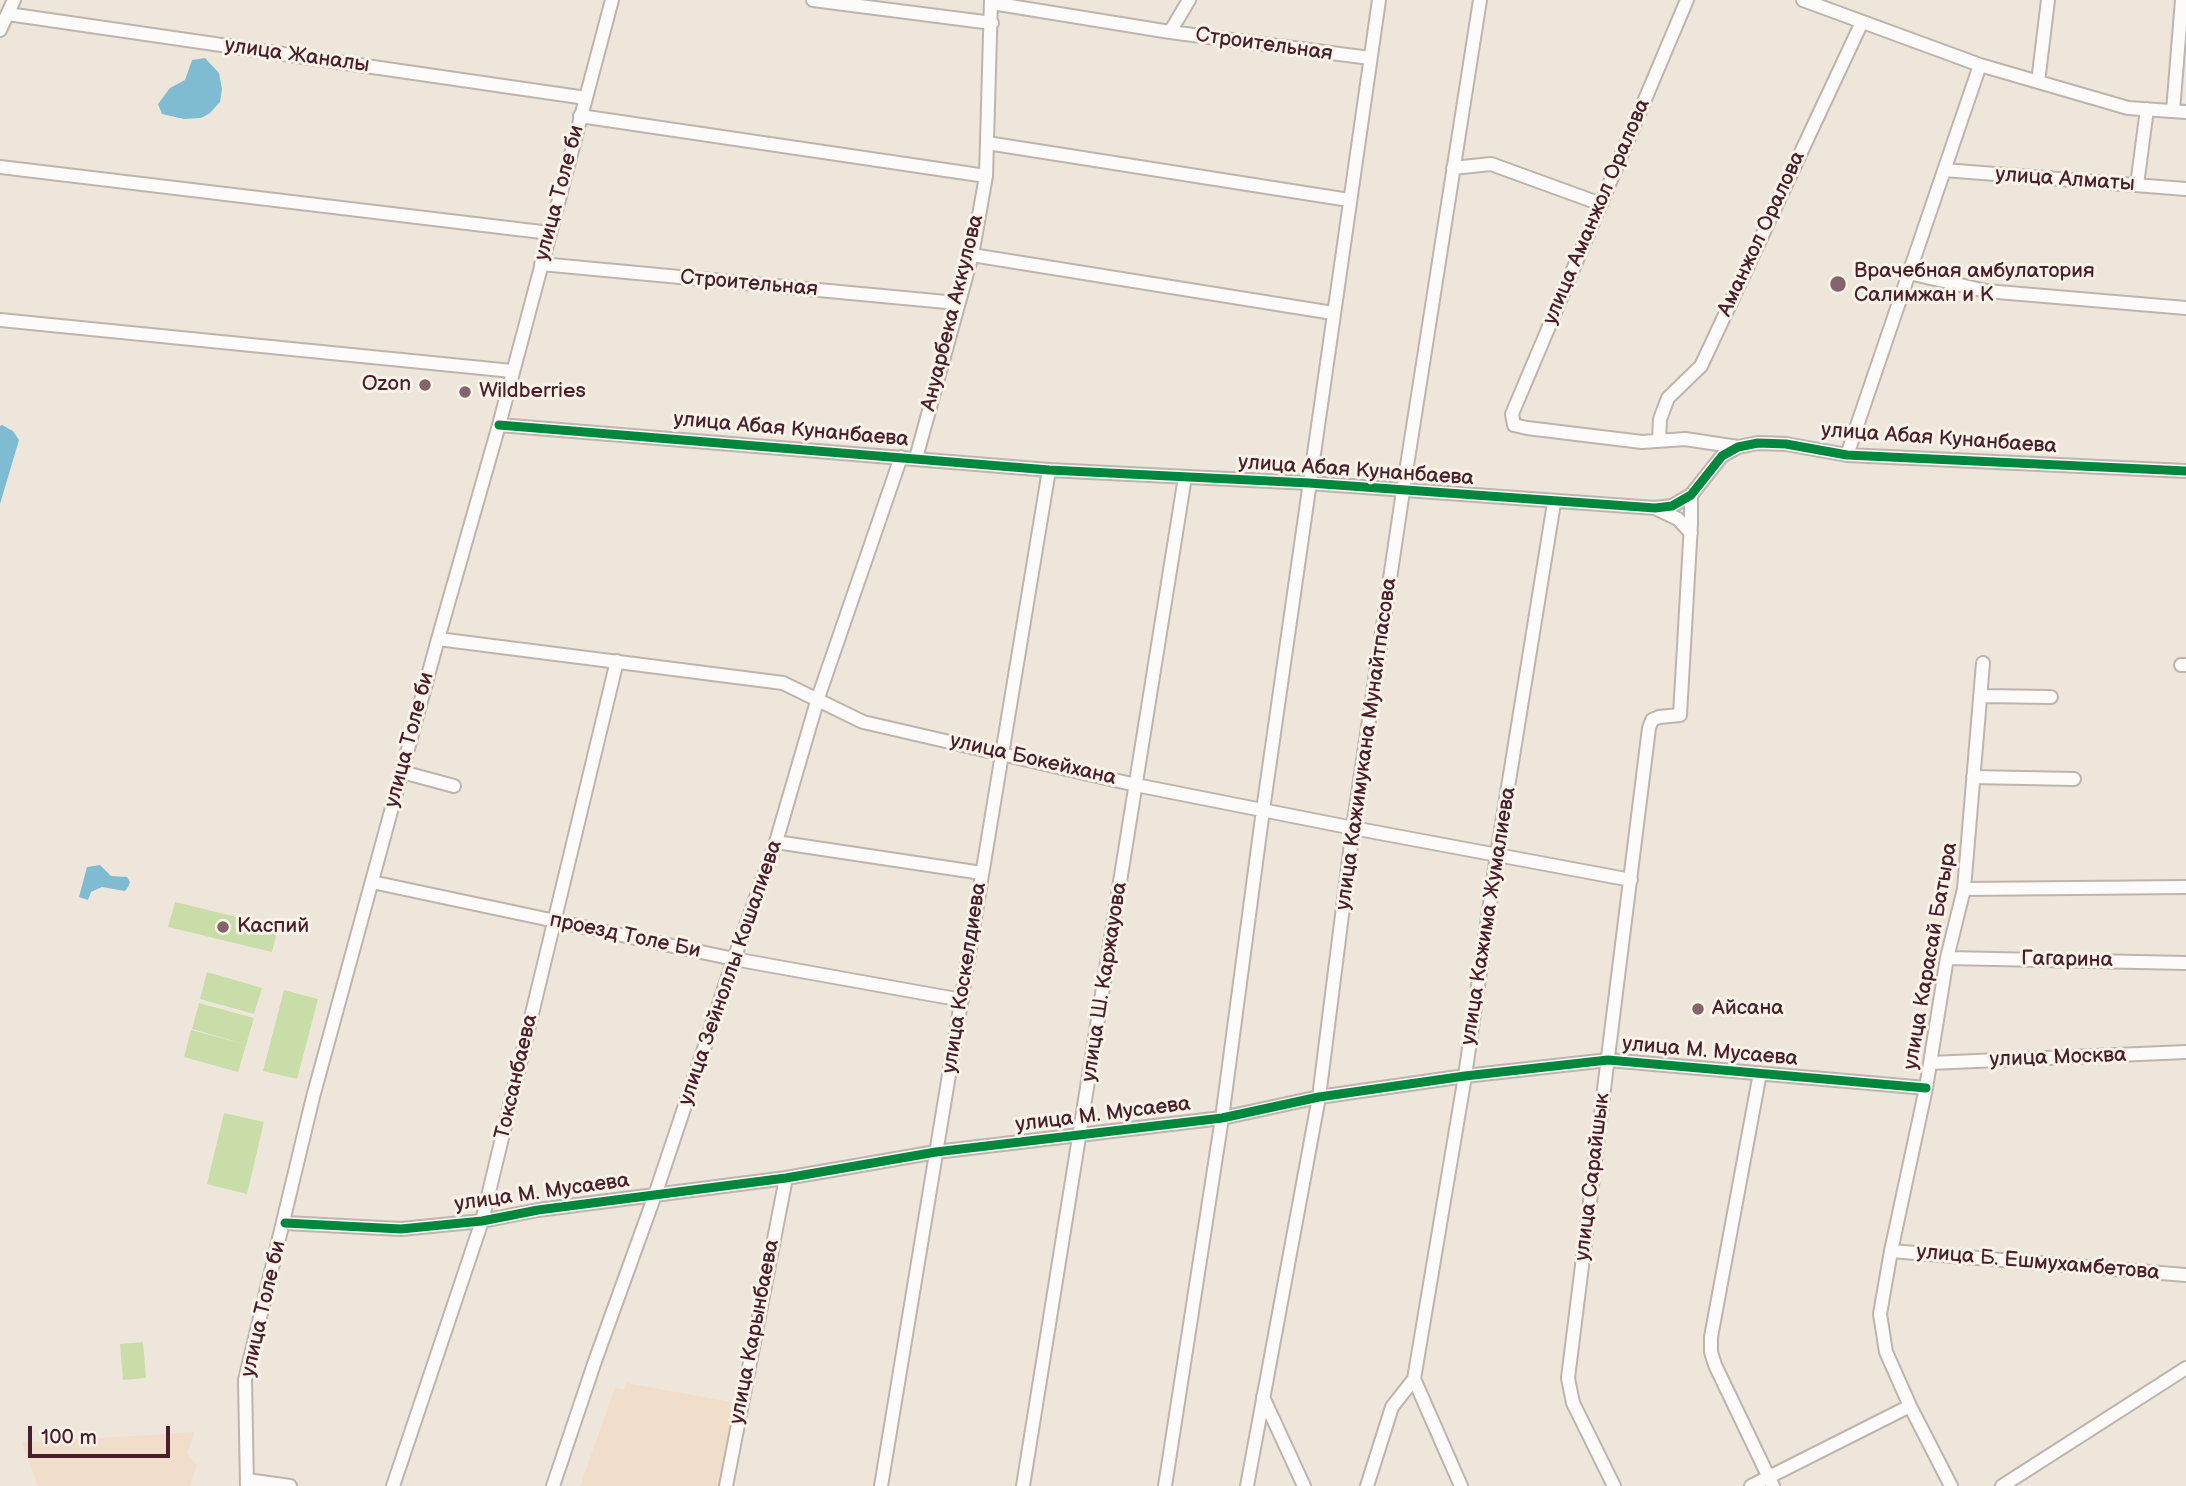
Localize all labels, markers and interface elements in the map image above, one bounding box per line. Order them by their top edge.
street label: Строительная [1194,23,1334,67]
street label: улица Жаналы [223,33,371,79]
street label: улица Аманжол Оралова [1538,95,1656,329]
street label: улица Толе би [530,122,590,264]
street label: Аманжол Оралова [1713,148,1811,320]
street label: улица Алматы [1995,163,2135,197]
street label: Ануарбека Аккулова [916,212,990,414]
place label: Врачебная амбулатория Салимжан и К [1854,259,2095,309]
street label: Строительная [679,265,819,303]
marker: Врачебная амбулатория Салимжан и К [1828,274,1848,294]
place label: Ozon [362,372,411,398]
marker: Ozon [417,377,433,393]
place label: Wildberries [479,379,586,405]
marker: Wildberries [457,384,473,400]
street label: улица Абая Кунанбаева [672,407,910,453]
street label: улица Абая Кунанбаева [1820,418,2058,460]
street label: улица Абая Кунанбаева [1237,450,1475,492]
street label: улица Кажимукана Мунайтпасова [1331,576,1403,912]
street label: улица Толе би [380,669,440,811]
street label: улица Бокейхана [947,729,1119,791]
street label: улица Кажима Жумалиева [1456,785,1522,1047]
street label: улица Зейноллы Кошалиева [674,837,788,1109]
street label: улица Карасай Батыра [1899,840,1963,1072]
street label: улица Ш. Каржауова [1077,880,1133,1084]
street label: улица Коскелдиева [937,881,993,1075]
street label: проезд Толе Би [547,908,703,964]
place label: Каспий [237,914,309,940]
marker: Каспий [215,919,231,935]
street label: Гагарина [2021,947,2113,973]
place label: Айсана [1712,996,1784,1022]
marker: Айсана [1690,1001,1706,1017]
street label: Токсанбаева [490,1012,544,1142]
street label: улица М. Мусаева [1621,1032,1799,1072]
street label: улица Москва [1989,1043,2127,1073]
street label: улица М. Мусаева [1014,1092,1192,1138]
street label: улица Сарайшык [1570,1092,1616,1262]
street label: улица М. Мусаева [453,1168,631,1218]
street label: улица Толе би [236,1238,292,1380]
street label: улица Карынбаева [725,1238,785,1426]
street label: улица Б. Ешмухамбетова [1915,1240,2161,1286]
scale bar [32,1412,173,1456]
text: 100 m [41,1425,97,1450]

